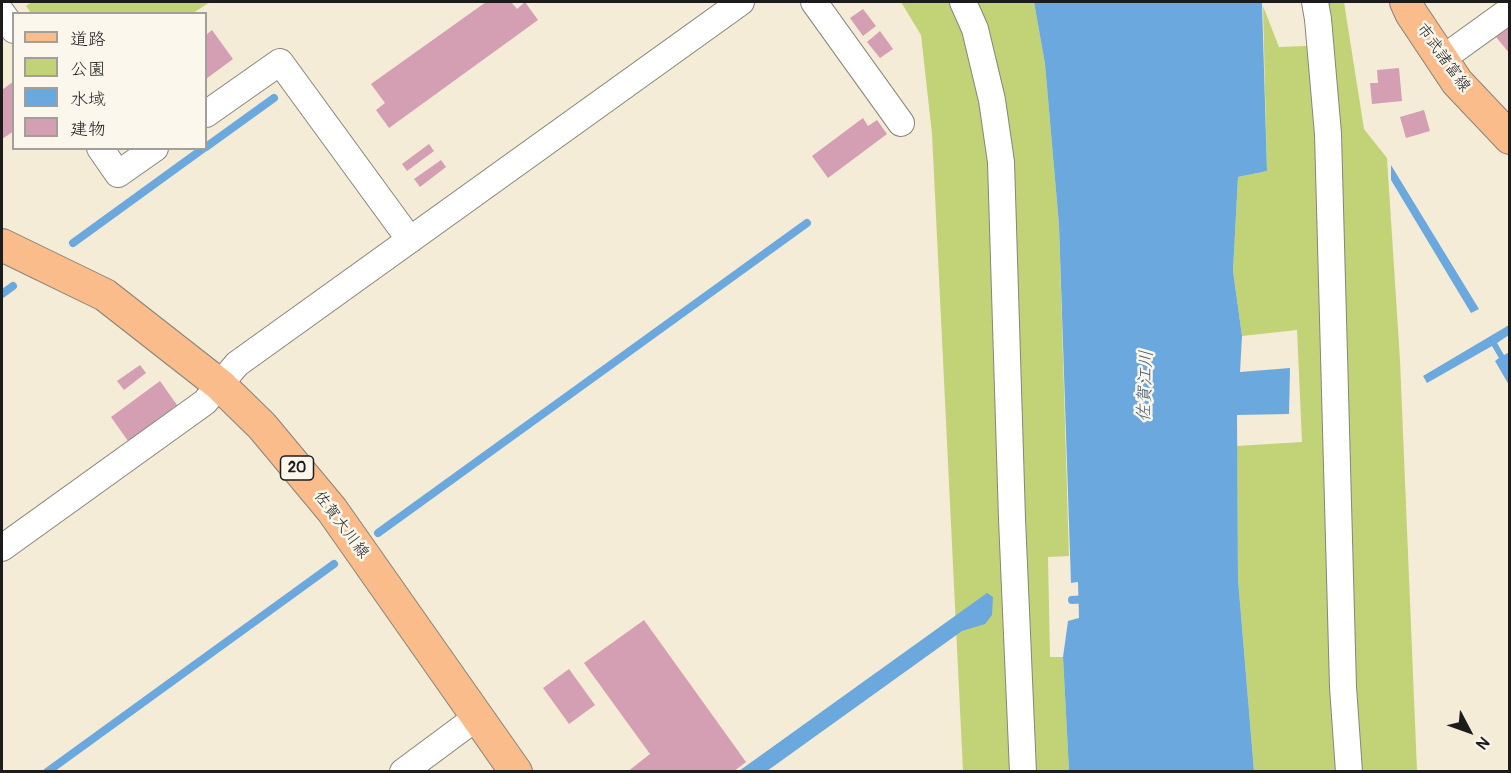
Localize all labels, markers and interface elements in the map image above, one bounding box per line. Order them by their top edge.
legend [12,12,207,150]
street label: 市武諸富線 [1412,20,1474,96]
text: 道路 [70,28,106,51]
text: 公園 [70,58,106,81]
text: 水域 [70,88,106,111]
text: 建物 [70,118,106,141]
water label: 佐賀江川 [1134,350,1158,422]
road number: 20 [280,456,314,480]
street label: 佐賀大川線 [309,487,373,563]
north arrow [1439,701,1499,761]
text: N [1471,732,1494,753]

